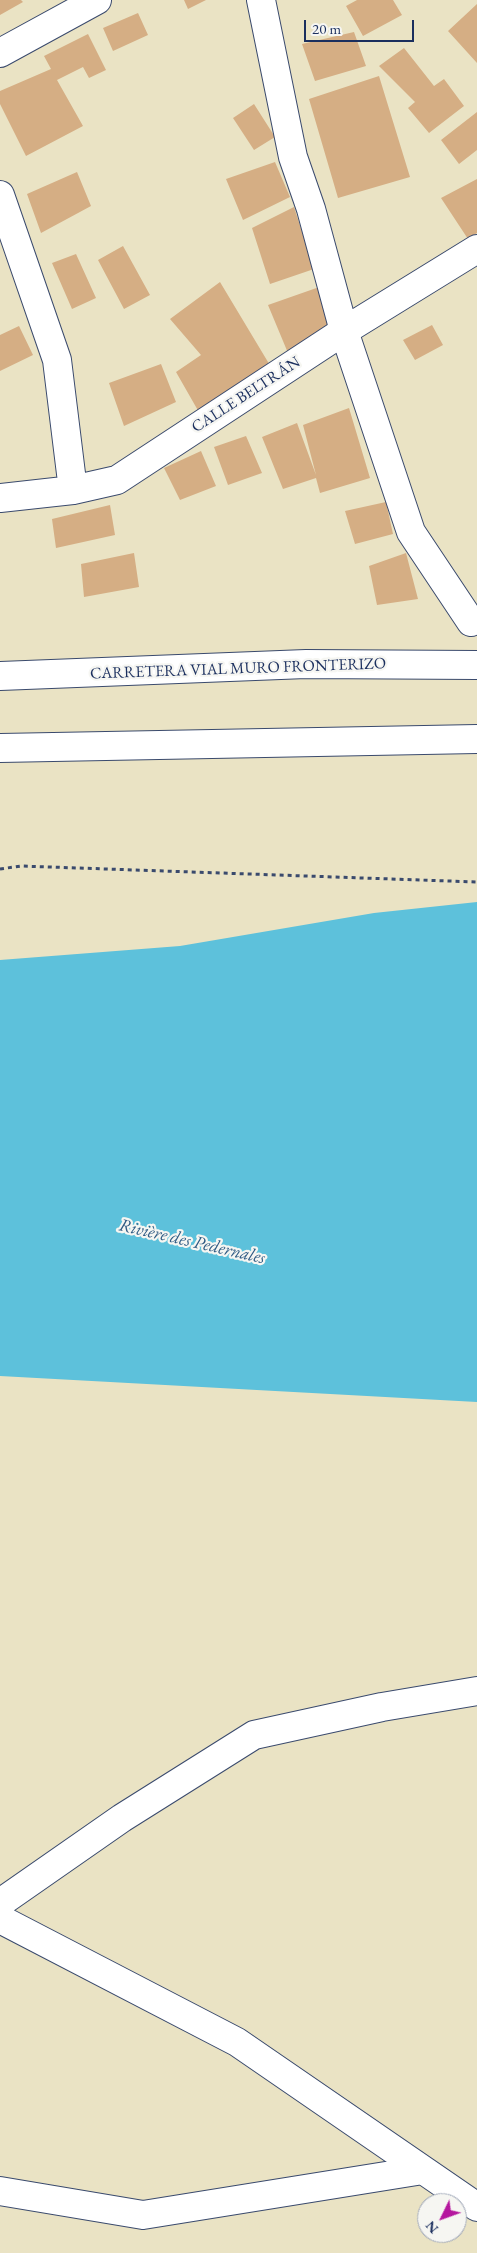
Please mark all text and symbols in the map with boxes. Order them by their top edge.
scale bar [307,10,417,42]
text: 20 m [312,19,341,38]
street label: CALLE BELTRÁN [188,353,304,437]
street label: CARRETERA VIAL MURO FRONTERIZO [90,654,386,684]
water label: Rivière des Pedernales [117,1215,267,1269]
north arrow [417,2193,467,2243]
text: N [421,2217,442,2238]

